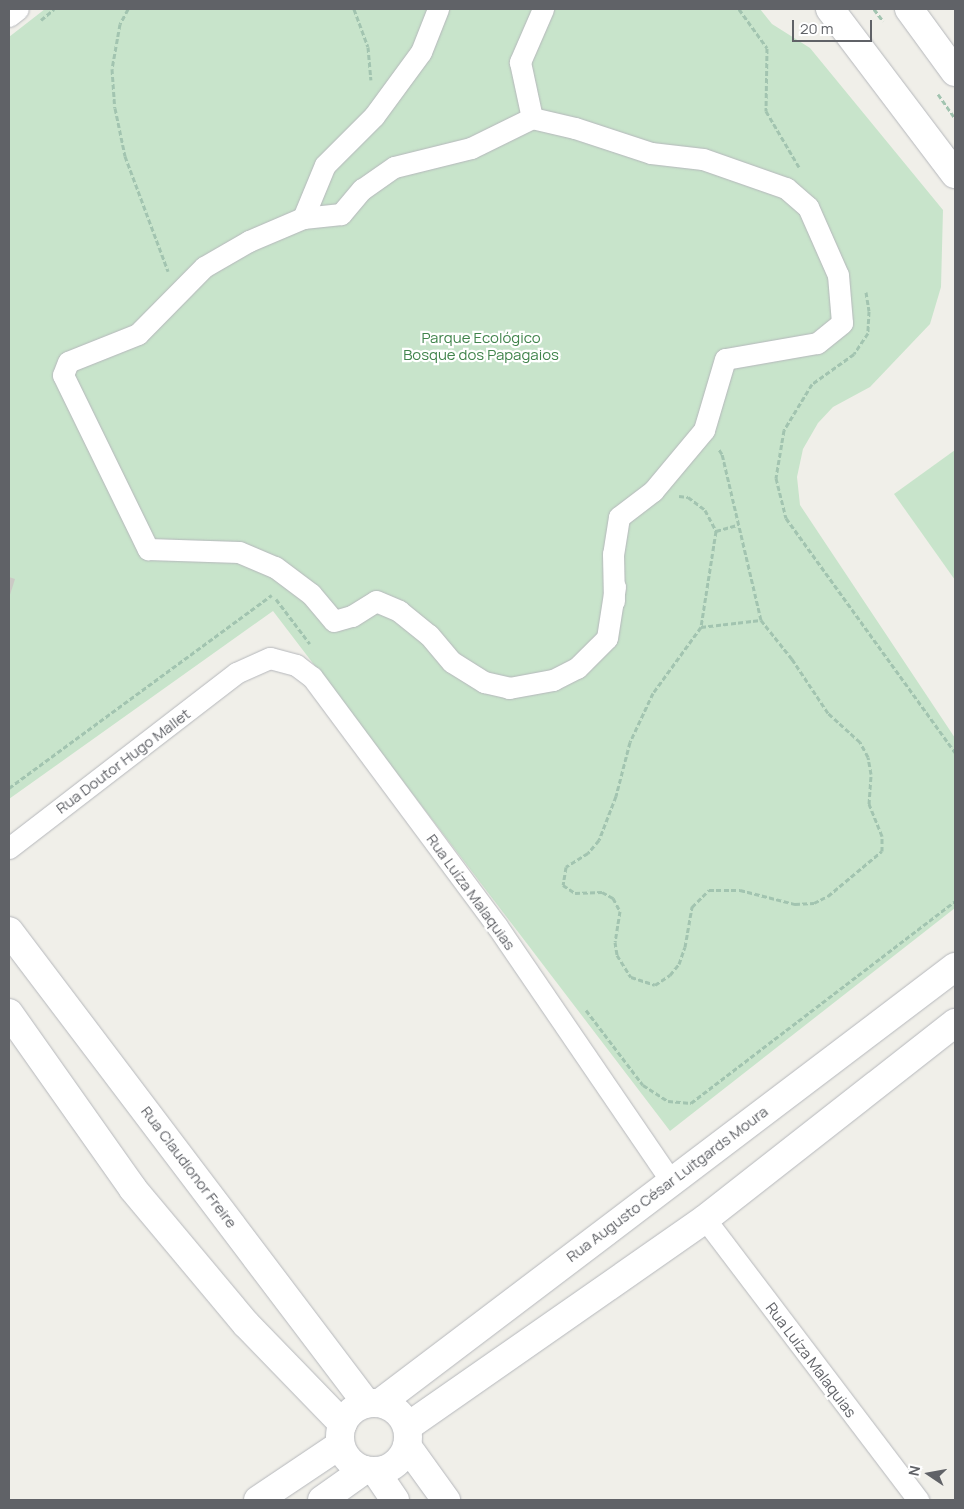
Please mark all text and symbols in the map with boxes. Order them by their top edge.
scale bar [794,10,874,42]
text: 20 m [800,18,833,39]
park label: Parque Ecológico Bosque dos Papagaios [403,328,559,363]
street label: Rua Doutor Hugo Mallet [52,705,194,817]
street label: Rua Luíza Malaquias [423,831,519,953]
street label: Rua Augusto César Luitgards Moura [563,1102,771,1266]
street label: Rua Claudionor Freire [137,1103,241,1231]
street label: Rua Luíza Malaquias [762,1299,860,1421]
north arrow [904,1449,954,1499]
text: N [904,1464,924,1478]

